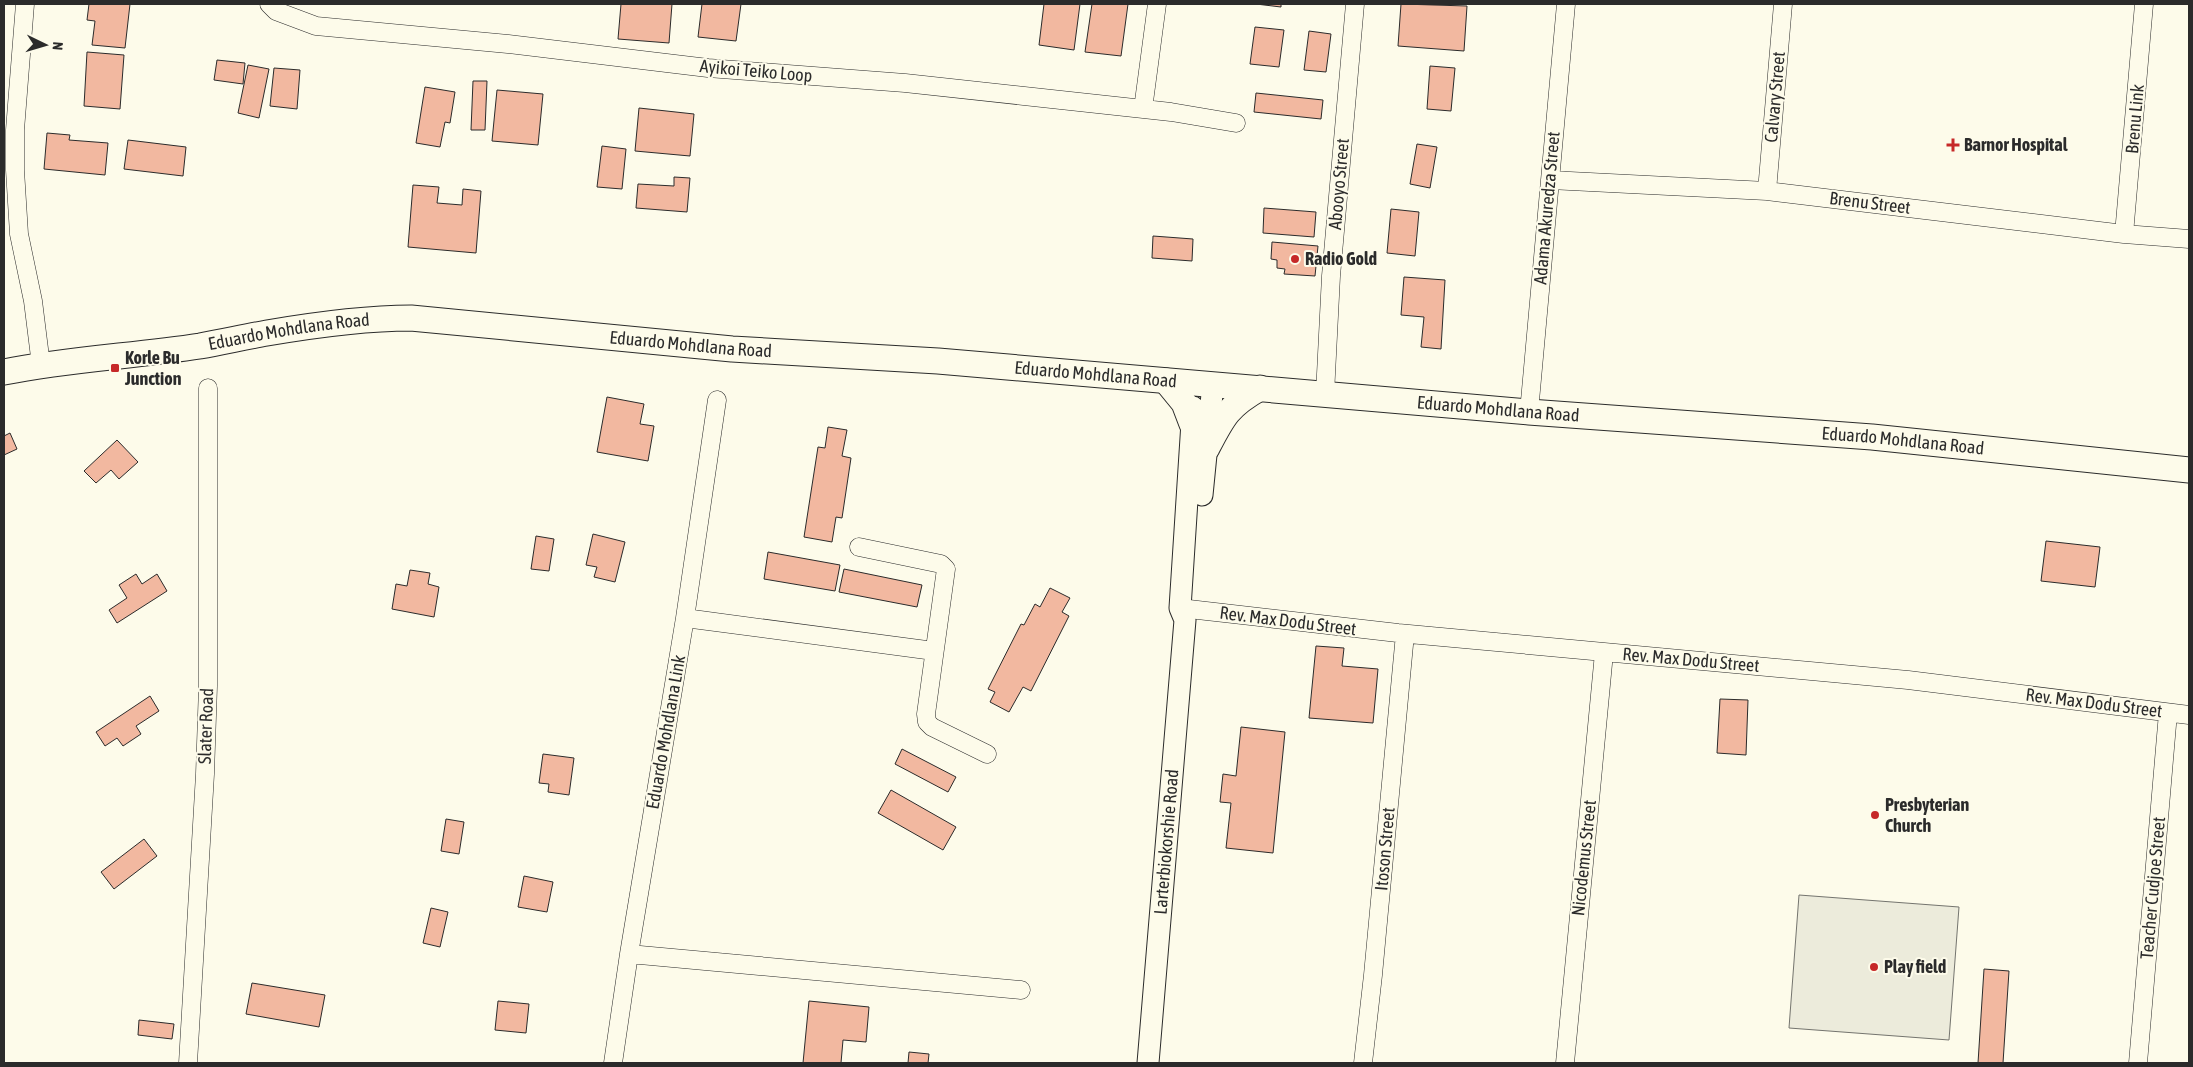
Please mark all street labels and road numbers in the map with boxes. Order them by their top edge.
street label: Calvary Street [1760,51,1789,143]
street label: Ayikoi Teiko Loop [699,55,813,86]
street label: Brenu Link [2121,83,2148,155]
street label: Adama Akuredza Street [1529,130,1564,285]
street label: Abooyo Street [1324,137,1353,231]
street label: Brenu Street [1828,187,1912,218]
street label: Eduardo Mohdlana Road [206,309,370,354]
street label: Eduardo Mohdlana Road [609,326,773,361]
street label: Eduardo Mohdlana Road [1014,357,1178,392]
street label: Eduardo Mohdlana Road [1416,391,1580,426]
street label: Eduardo Mohdlana Road [1821,422,1985,459]
street label: Rev. Max Dodu Street [1219,602,1358,639]
street label: Rev. Max Dodu Street [1622,643,1760,676]
street label: Eduardo Mohdlana Link [642,653,689,811]
street label: Rev. Max Dodu Street [2025,684,2164,721]
street label: Slater Road [194,688,217,764]
street label: Larterbiokorshie Road [1149,768,1183,915]
street label: Nicodemus Street [1567,799,1600,917]
street label: Itoson Street [1370,806,1399,891]
street label: Teacher Cudjoe Street [2136,816,2169,960]

